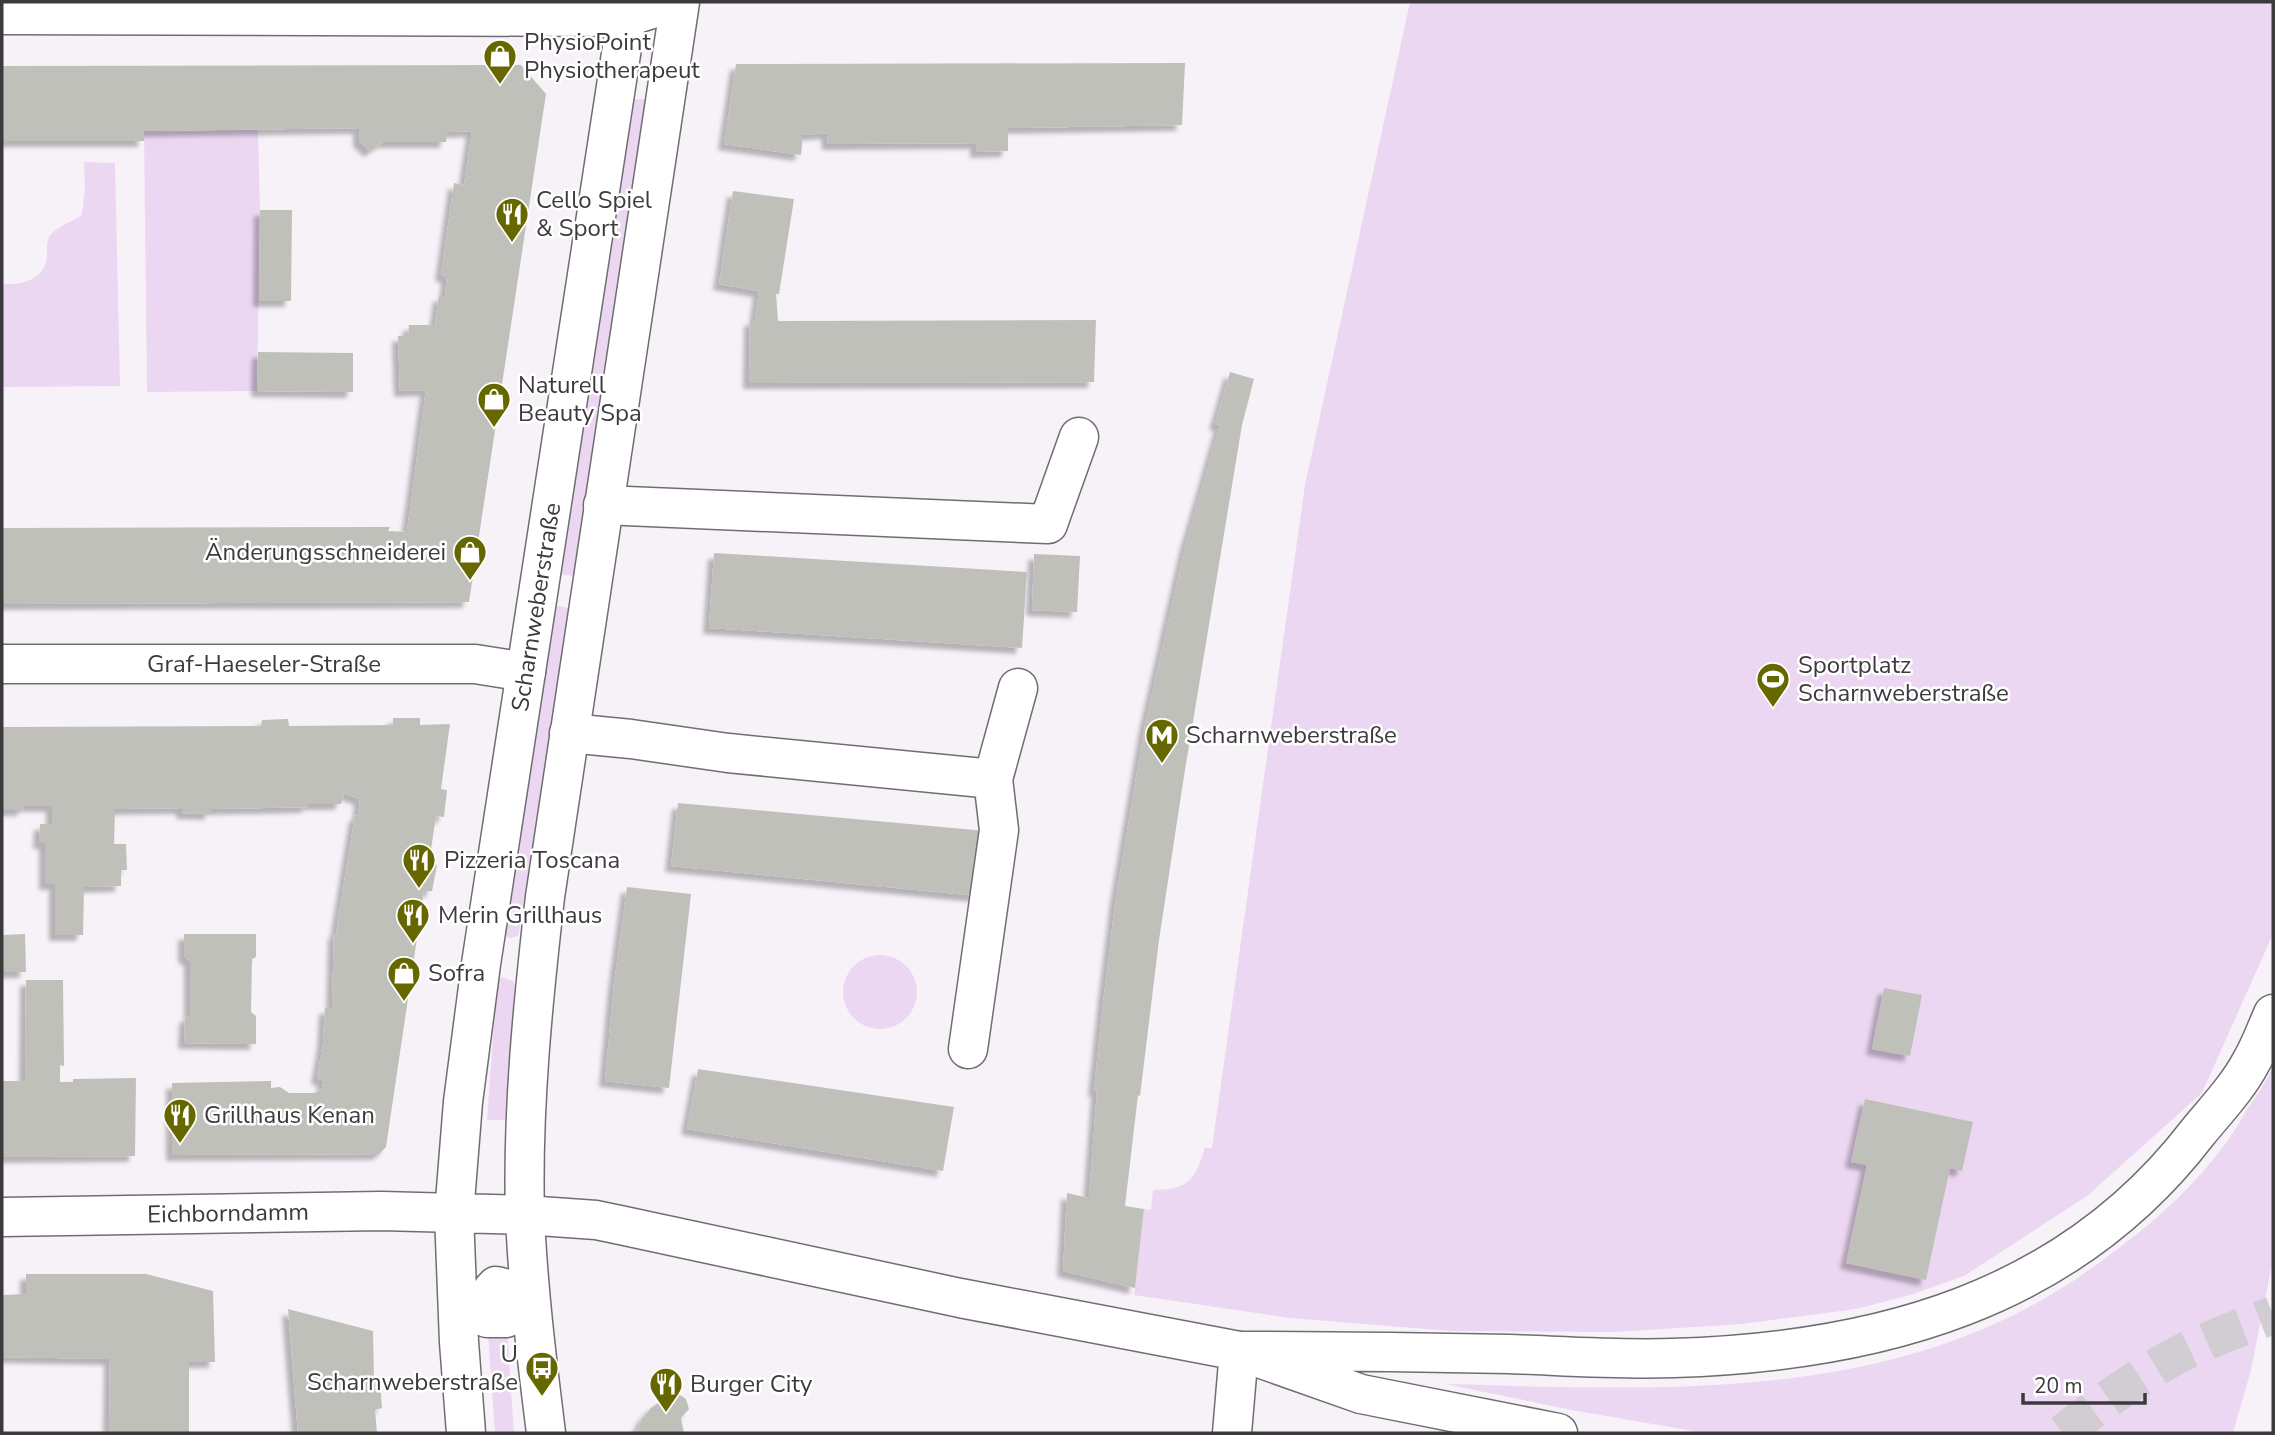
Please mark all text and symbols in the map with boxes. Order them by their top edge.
place label: PhysioPoint Physiotherapeut [524,26,700,86]
shop icon: PhysioPoint Physiotherapeut [481,37,519,86]
place label: Cello Spiel & Sport [536,184,652,244]
restaurant icon: Cello Spiel & Sport [493,195,531,244]
place label: Naturell Beauty Spa [518,369,642,429]
shop icon: Naturell Beauty Spa [475,380,513,429]
street label: Scharnweberstraße [504,500,568,714]
shop icon: Änderungsschneiderei [451,533,489,582]
place label: Änderungsschneiderei [205,536,446,568]
street label: Graf-Haeseler-Straße [147,648,381,680]
place label: Sportplatz Scharnweberstraße [1798,649,2009,709]
sports icon: Sportplatz Scharnweberstraße [1754,660,1792,709]
metro station icon: Scharnweberstraße [1143,716,1181,765]
place label: Scharnweberstraße [1186,719,1397,751]
restaurant icon: Pizzeria Toscana [400,841,438,890]
place label: Pizzeria Toscana [444,844,620,876]
restaurant icon: Merin Grillhaus [394,896,432,945]
place label: Merin Grillhaus [438,899,602,931]
shop icon: Sofra [385,954,423,1003]
place label: Sofra [428,957,485,989]
restaurant icon: Grillhaus Kenan [161,1096,199,1145]
place label: Grillhaus Kenan [204,1099,375,1131]
street label: Eichborndamm [147,1196,309,1230]
place label: U Scharnweberstraße [307,1338,518,1398]
bus stop icon: U Scharnweberstraße [523,1349,561,1398]
scale bar [2023,1362,2146,1406]
restaurant icon: Burger City [647,1365,685,1414]
place label: Burger City [690,1368,813,1400]
text: 20 m [2034,1372,2083,1400]

